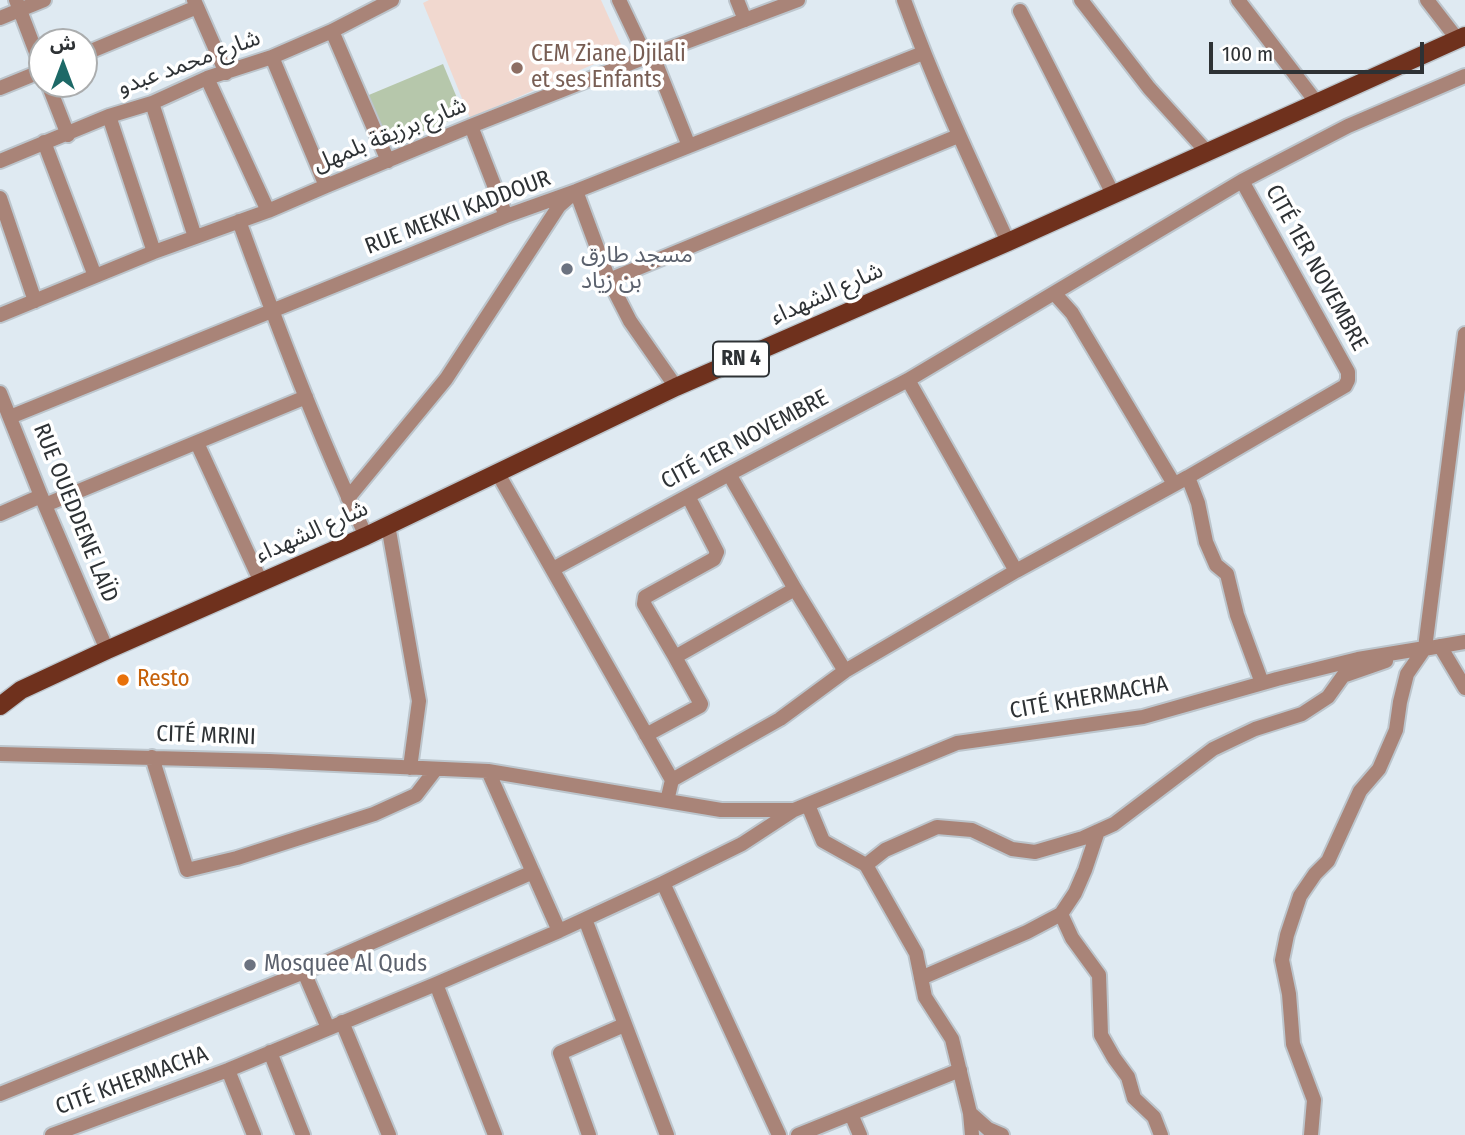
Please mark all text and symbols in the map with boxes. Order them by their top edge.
street label: شارع محمد عبدو [114,24,264,102]
north arrow [28,28,98,98]
scale bar [1213,28,1428,72]
text: ش [50,32,76,55]
place label: CEM Ziane Djilali et ses Enfants [531,41,686,95]
text: 100 m [1222,41,1273,67]
marker: CEM Ziane Djilali et ses Enfants [509,60,525,76]
street label: شارع برزيقة بلمهل [309,92,471,178]
street label: RUE MEKKI KADDOUR [361,165,555,261]
street label: CITÉ 1ER NOVEMBRE [1259,180,1373,356]
place label: مسجد طارق بن زياد [581,242,693,296]
street label: شارع الشهداء [767,257,887,331]
marker: مسجد طارق بن زياد [559,261,575,277]
road number: RN 4 [713,342,769,376]
street label: CITÉ 1ER NOVEMBRE [657,384,833,496]
street label: RUE OUEDDENE LAÏD [27,420,123,606]
street label: شارع الشهداء [252,495,372,569]
place label: Resto [137,666,190,694]
street label: CITÉ KHERMACHA [1008,671,1170,725]
marker: Resto [115,672,131,688]
street label: CITÉ MRINI [156,720,256,752]
place label: Mosquee Al Quds [264,951,427,979]
marker: Mosquee Al Quds [242,957,258,973]
street label: CITÉ KHERMACHA [52,1041,212,1121]

